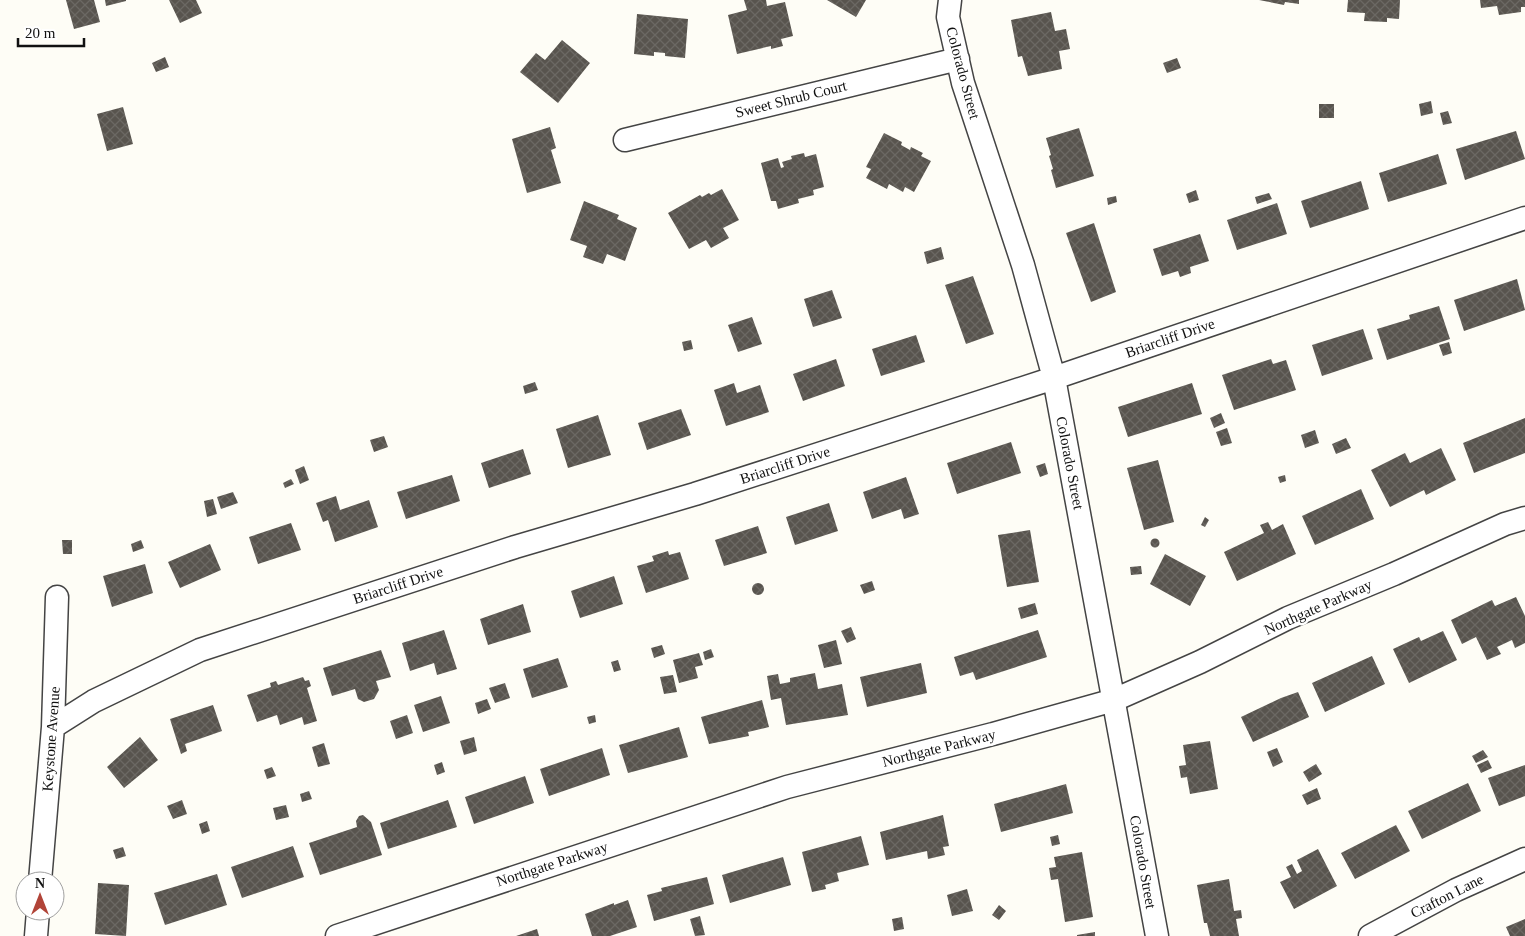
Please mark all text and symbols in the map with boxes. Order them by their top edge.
scale bar [18,15,84,47]
text: 20 m [25,25,56,41]
street label: Colorado Street [943,25,983,122]
street label: Sweet Shrub Court [734,77,849,121]
street label: Briarcliff Drive [1123,315,1217,361]
street label: Colorado Street [1053,415,1087,512]
street label: Briarcliff Drive [738,443,832,487]
street label: Briarcliff Drive [351,563,445,607]
street label: Northgate Parkway [1262,576,1375,638]
street label: Keystone Avenue [39,686,63,792]
street label: Northgate Parkway [881,726,998,770]
street label: Colorado Street [1127,814,1159,911]
street label: Northgate Parkway [494,838,610,890]
north arrow [15,871,65,921]
street label: Crafton Lane [1408,871,1486,921]
text: N [35,876,45,891]

